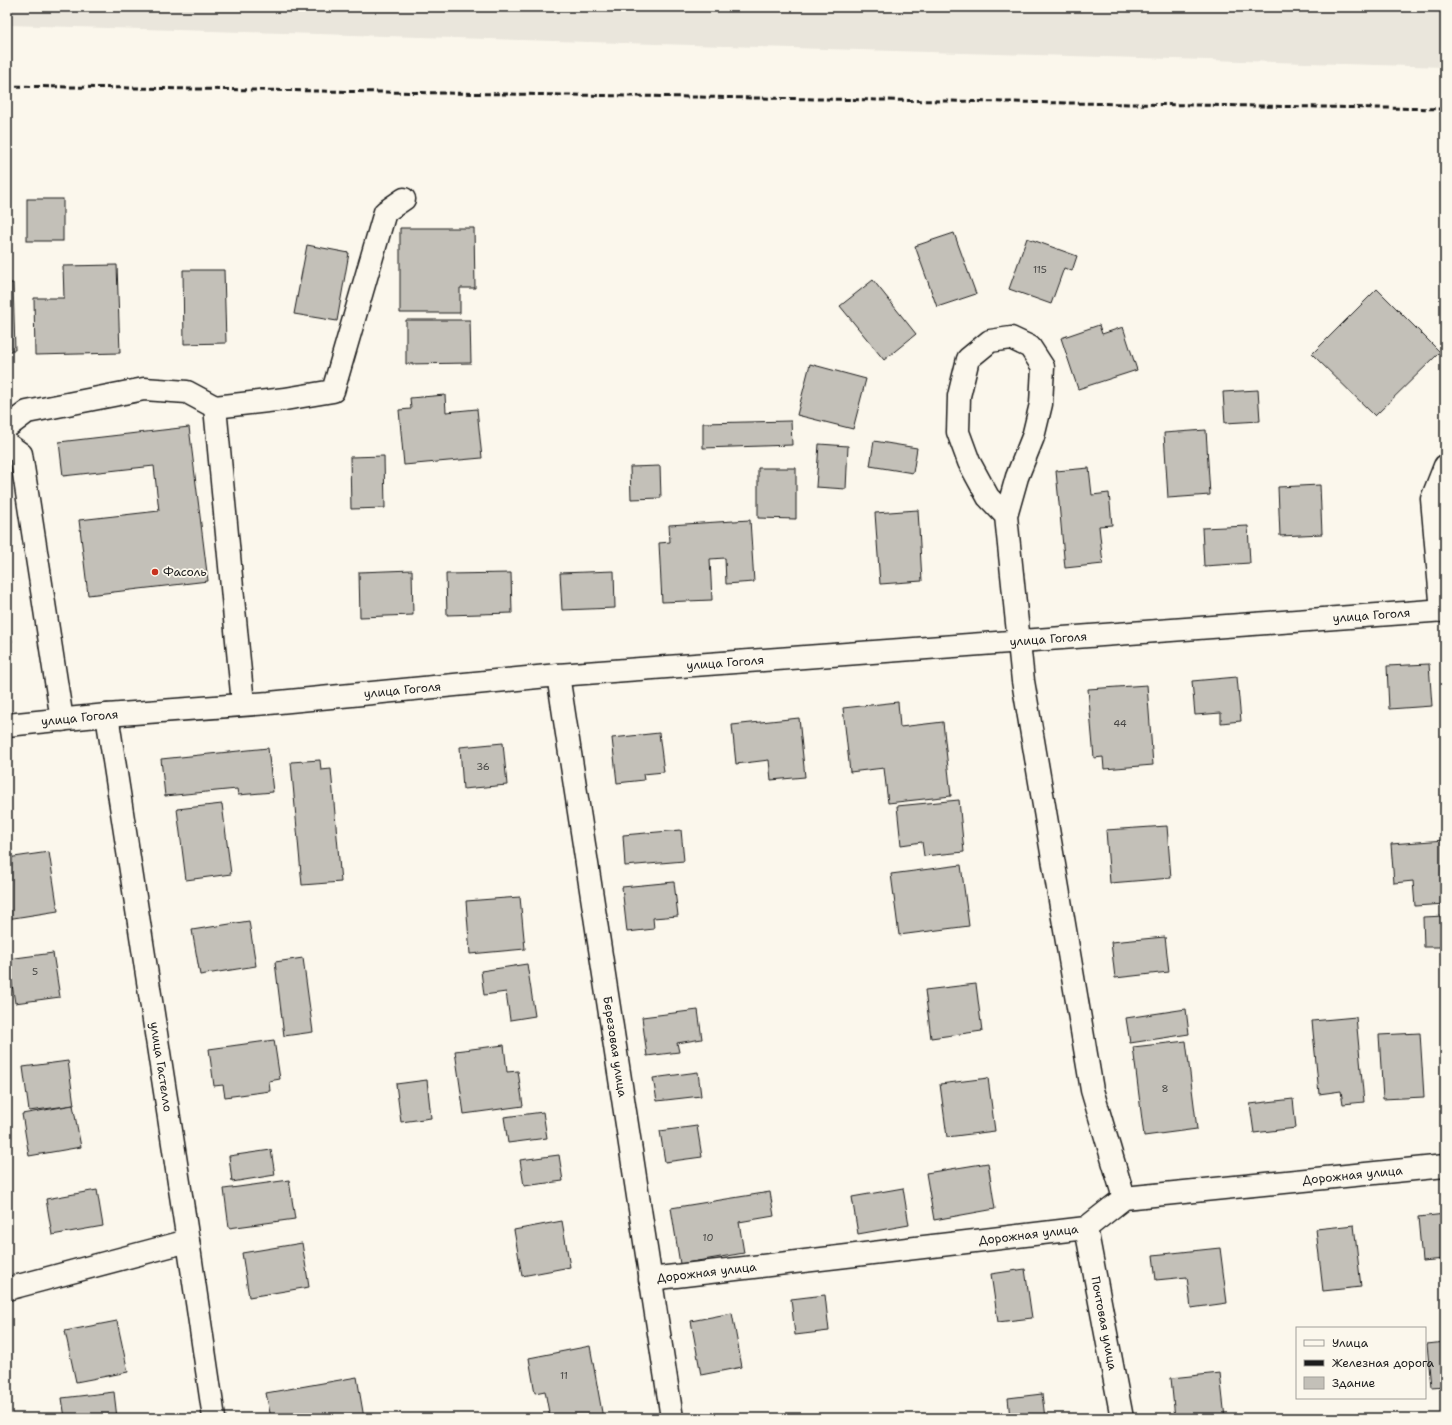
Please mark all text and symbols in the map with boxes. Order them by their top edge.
house number: 115 [1033,263,1047,276]
place label: Фасоль [163,564,207,580]
marker: Фасоль [150,567,160,577]
street label: улица Гоголя [1332,605,1411,626]
street label: улица Гоголя [1009,628,1088,650]
street label: улица Гоголя [686,652,765,674]
street label: улица Гоголя [363,678,442,702]
street label: улица Гоголя [40,706,119,730]
house number: 44 [1113,717,1127,730]
house number: 36 [476,760,490,773]
house number: 5 [32,965,38,978]
street label: Березовая улица [599,995,631,1099]
street label: улица Гастелло [146,1021,176,1113]
house number: 8 [1162,1082,1169,1095]
street label: Дорожная улица [1302,1162,1404,1188]
street label: Дорожная улица [978,1221,1080,1249]
house number: 10 [703,1231,713,1244]
street label: Дорожная улица [656,1259,758,1286]
street label: Почтовая улица [1087,1275,1121,1372]
legend [1296,1327,1426,1399]
text: Улица [1332,1335,1369,1351]
text: Железная дорога [1332,1355,1435,1371]
house number: 11 [560,1369,568,1382]
text: Здание [1332,1375,1376,1391]

